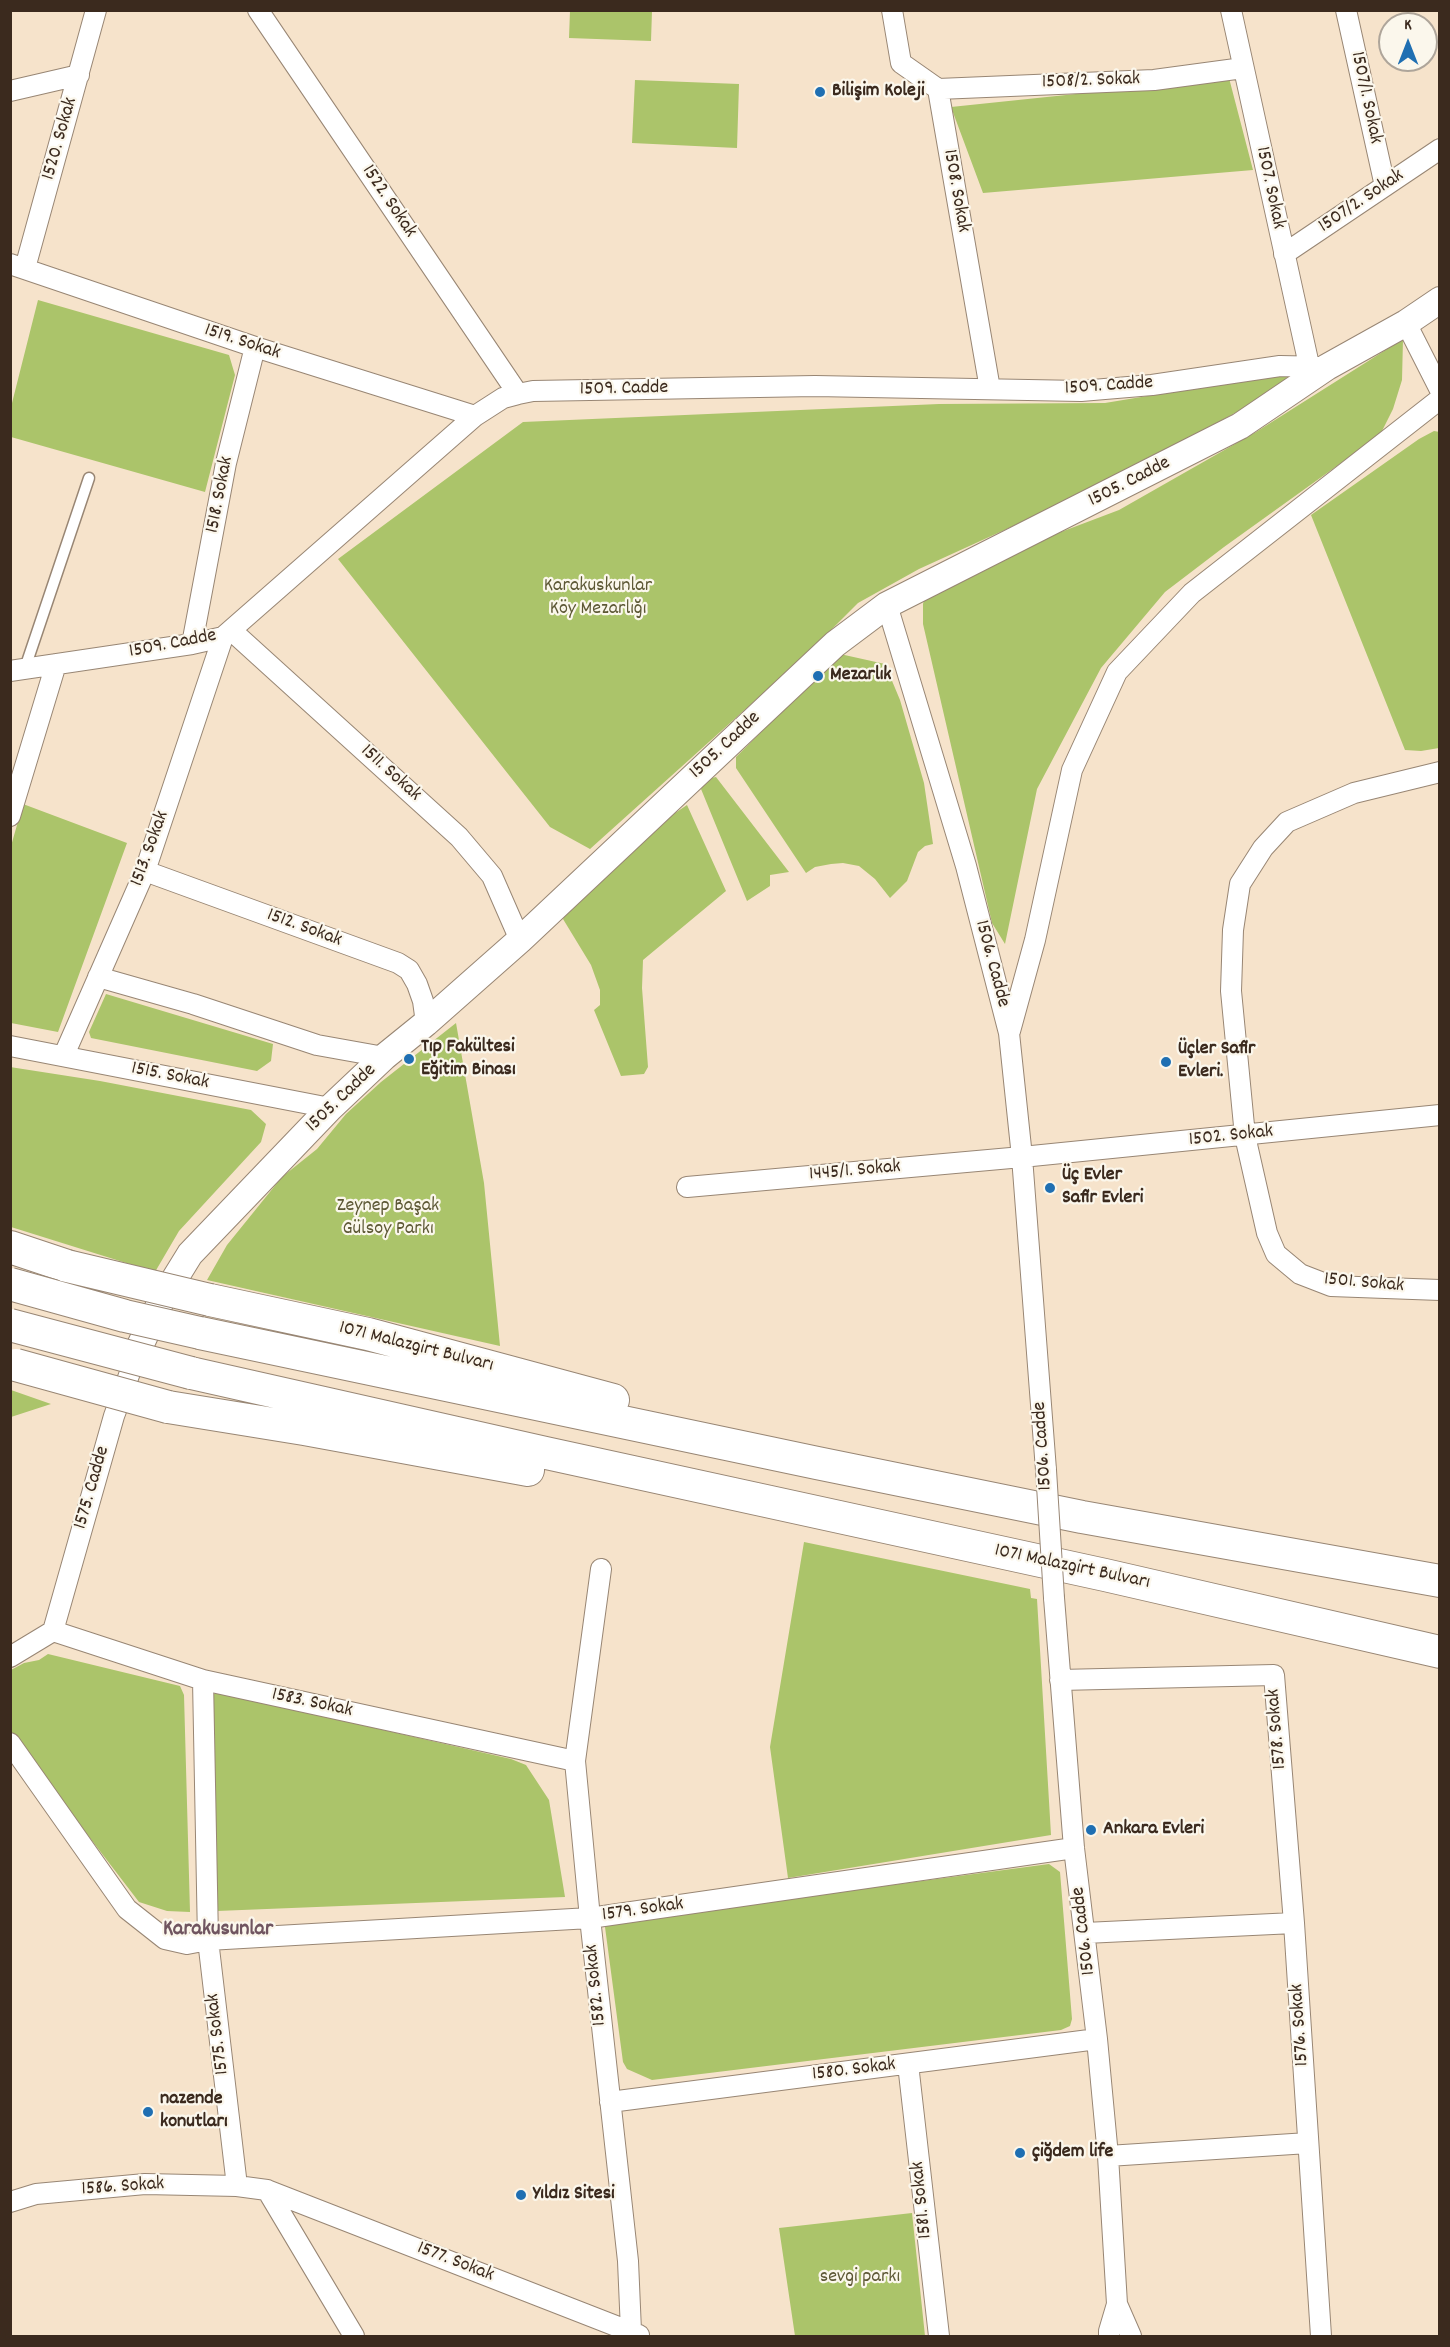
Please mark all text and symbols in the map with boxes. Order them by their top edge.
north arrow [1378,12,1438,72]
text: K [1404,14,1412,37]
street label: 1507/1. Sokak [1344,50,1386,146]
street label: 1508/2. Sokak [1041,68,1141,96]
place label: Bilişim Koleji [832,80,925,104]
marker: Bilişim Koleji [813,85,827,99]
street label: 1520. Sokak [38,95,84,183]
street label: 1507. Sokak [1249,145,1289,231]
street label: 1508. Sokak [936,148,974,234]
street label: 1522. Sokak [355,161,421,243]
street label: 1507/2. Sokak [1315,165,1409,239]
street label: 1519. Sokak [201,319,283,367]
street label: 1509. Cadde [1064,372,1154,402]
street label: 1509. Cadde [580,377,668,403]
street label: 1505. Cadde [1085,452,1175,514]
street label: 1518. Sokak [202,455,240,535]
park label: Karakuskunlar Köy Mezarlığı [544,575,652,622]
street label: 1509. Cadde [127,625,219,665]
place label: Mezarlık [830,664,892,688]
marker: Mezarlık [811,669,825,683]
street label: 1505. Cadde [685,707,767,785]
street label: 1511. Sokak [355,740,425,808]
street label: 1513. Sokak [126,808,176,890]
street label: 1512. Sokak [263,904,345,954]
street label: 1506. Cadde [968,918,1014,1010]
place label: Tıp Fakültesi Eğitim Binası [421,1036,516,1083]
place label: Üçler Safir Evleri. [1178,1038,1255,1085]
marker: Tıp Fakültesi Eğitim Binası [402,1052,416,1066]
marker: Üçler Safir Evleri. [1159,1055,1173,1069]
street label: 1515. Sokak [129,1058,211,1096]
street label: 1505. Cadde [302,1060,382,1138]
street label: 1502. Sokak [1188,1121,1274,1153]
street label: 1445/1. Sokak [808,1156,902,1188]
place label: Üç Evler Safir Evleri [1062,1164,1143,1211]
marker: Üç Evler Safir Evleri [1043,1181,1057,1195]
park label: Zeynep Başak Gülsoy Parkı [337,1195,439,1242]
street label: 1501. Sokak [1323,1269,1405,1299]
street label: 1071 Malazgirt Bulvarı [336,1317,496,1379]
street label: 1506. Cadde [1029,1401,1059,1491]
street label: 1575. Cadde [70,1444,116,1532]
street label: 1071 Malazgirt Bulvarı [992,1540,1152,1596]
street label: 1583. Sokak [269,1684,355,1724]
street label: 1578. Sokak [1263,1688,1293,1770]
place label: Ankara Evleri [1103,1818,1204,1842]
marker: Ankara Evleri [1084,1823,1098,1837]
street label: 1506. Cadde [1068,1885,1102,1977]
street label: 1579. Sokak [601,1893,685,1929]
district label: Karakusunlar [163,1918,273,1944]
street label: 1582. Sokak [581,1943,613,2027]
street label: 1576. Sokak [1286,1983,1316,2067]
street label: 1575. Sokak [202,1992,236,2076]
street label: 1580. Sokak [811,2054,897,2088]
place label: nazende konutları [160,2088,228,2135]
marker: nazende konutları [141,2105,155,2119]
place label: çiğdem life [1032,2141,1113,2165]
marker: çiğdem life [1013,2146,1027,2160]
street label: 1581. Sokak [907,2160,939,2240]
street label: 1586. Sokak [81,2173,165,2203]
place label: Yıldız Sitesi [533,2183,615,2207]
marker: Yıldız Sitesi [514,2188,528,2202]
street label: 1577. Sokak [413,2237,497,2289]
park label: sevgi parkı [820,2266,900,2290]

